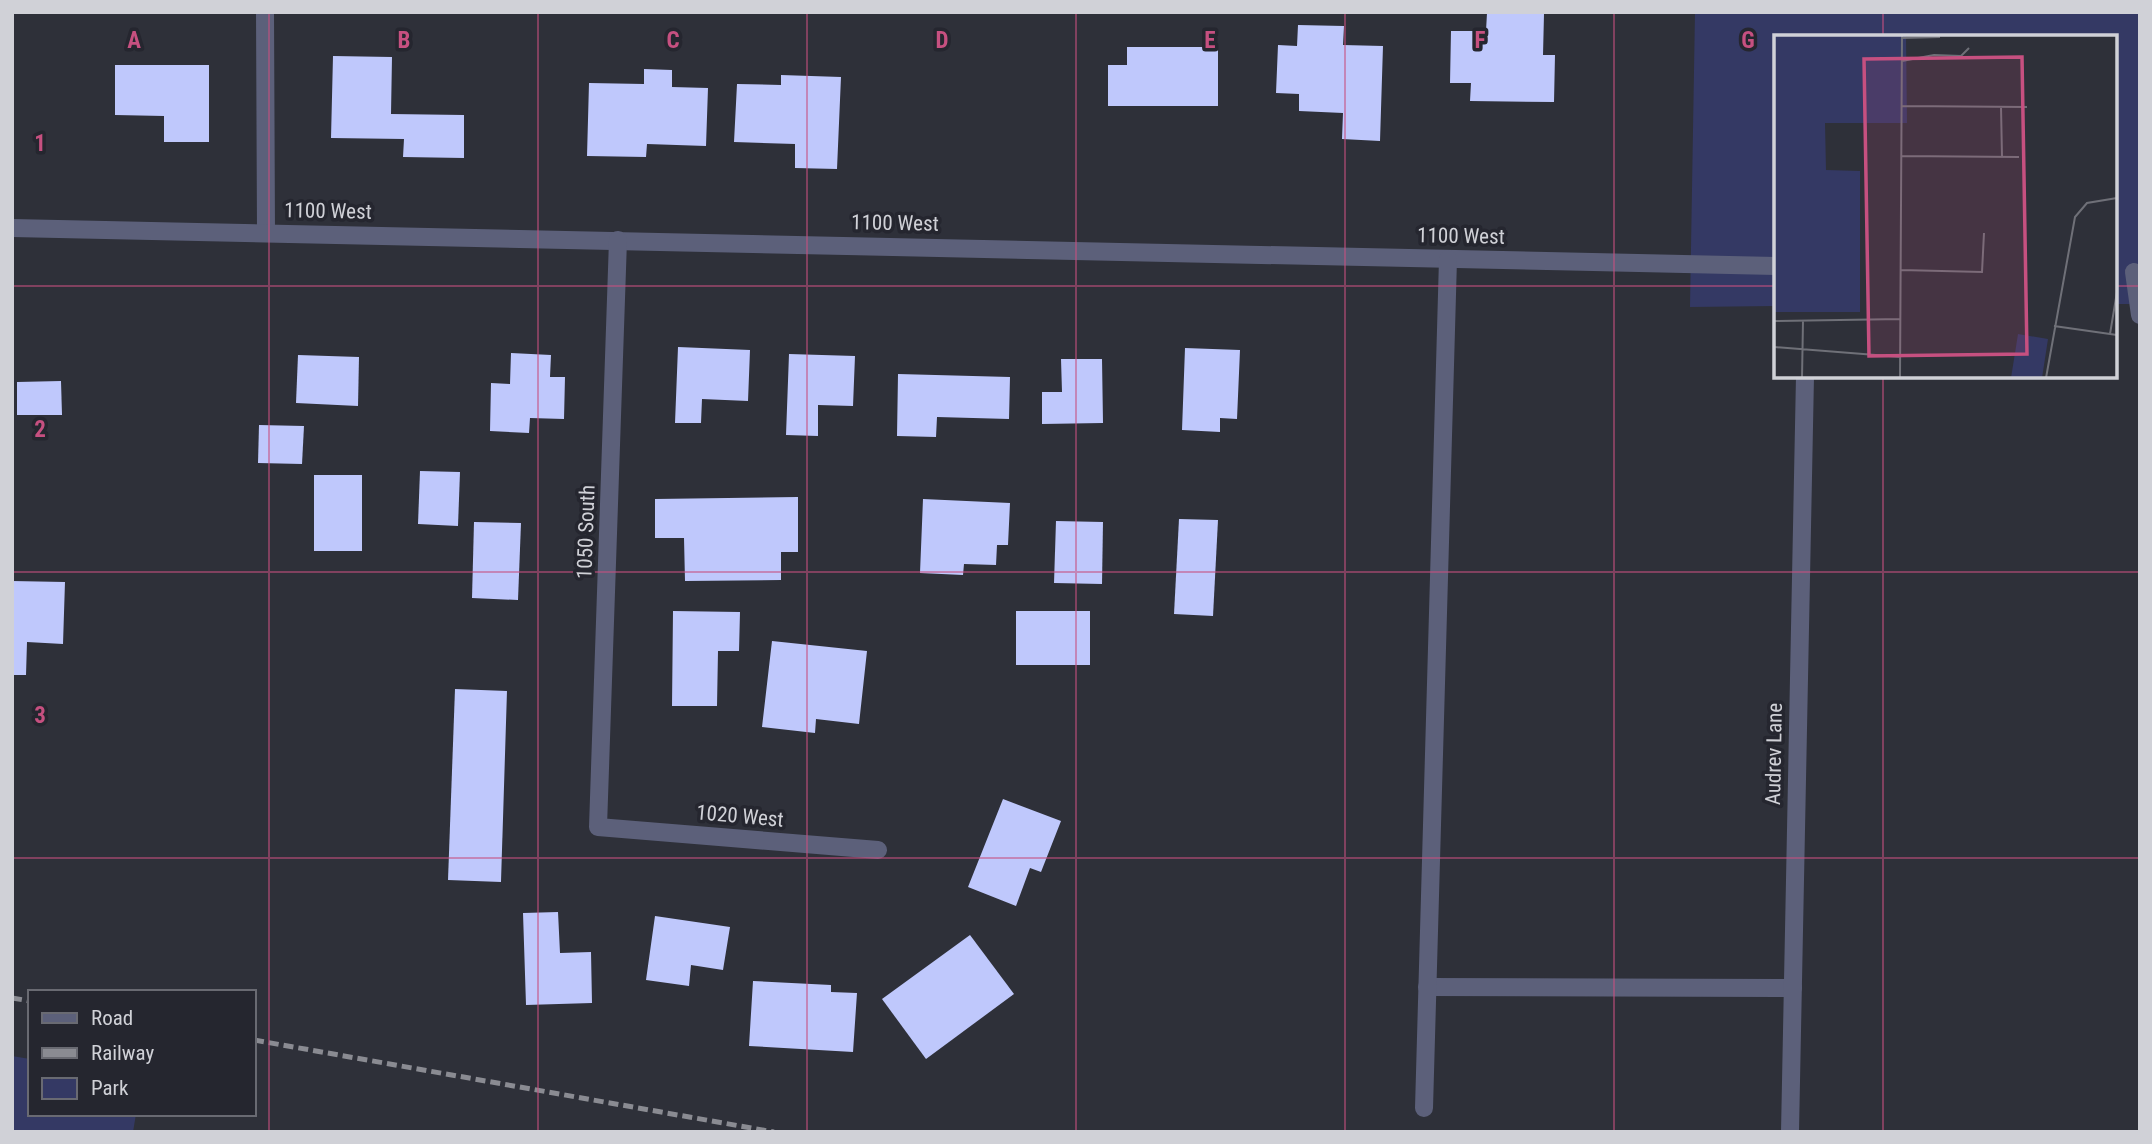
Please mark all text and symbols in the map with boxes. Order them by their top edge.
text: A [127,27,141,54]
text: B [398,27,410,54]
text: C [666,27,680,54]
text: D [936,27,949,54]
text: E [1204,27,1216,54]
text: F [1475,27,1486,54]
text: G [1741,27,1755,54]
inset map [1774,35,2117,378]
text: 1 [34,130,46,157]
street label: 1100 West [284,198,372,224]
street label: 1100 West [851,210,939,236]
street label: 1100 West [1417,223,1505,249]
text: 2 [34,416,46,443]
street label: 1050 South [572,484,600,580]
text: 3 [34,702,46,729]
street label: Audrev Lane [1761,702,1787,805]
street label: 1020 West [695,800,785,832]
legend [28,990,256,1116]
text: Road [91,1006,133,1030]
text: Railway [91,1041,154,1065]
text: Park [91,1076,129,1100]

